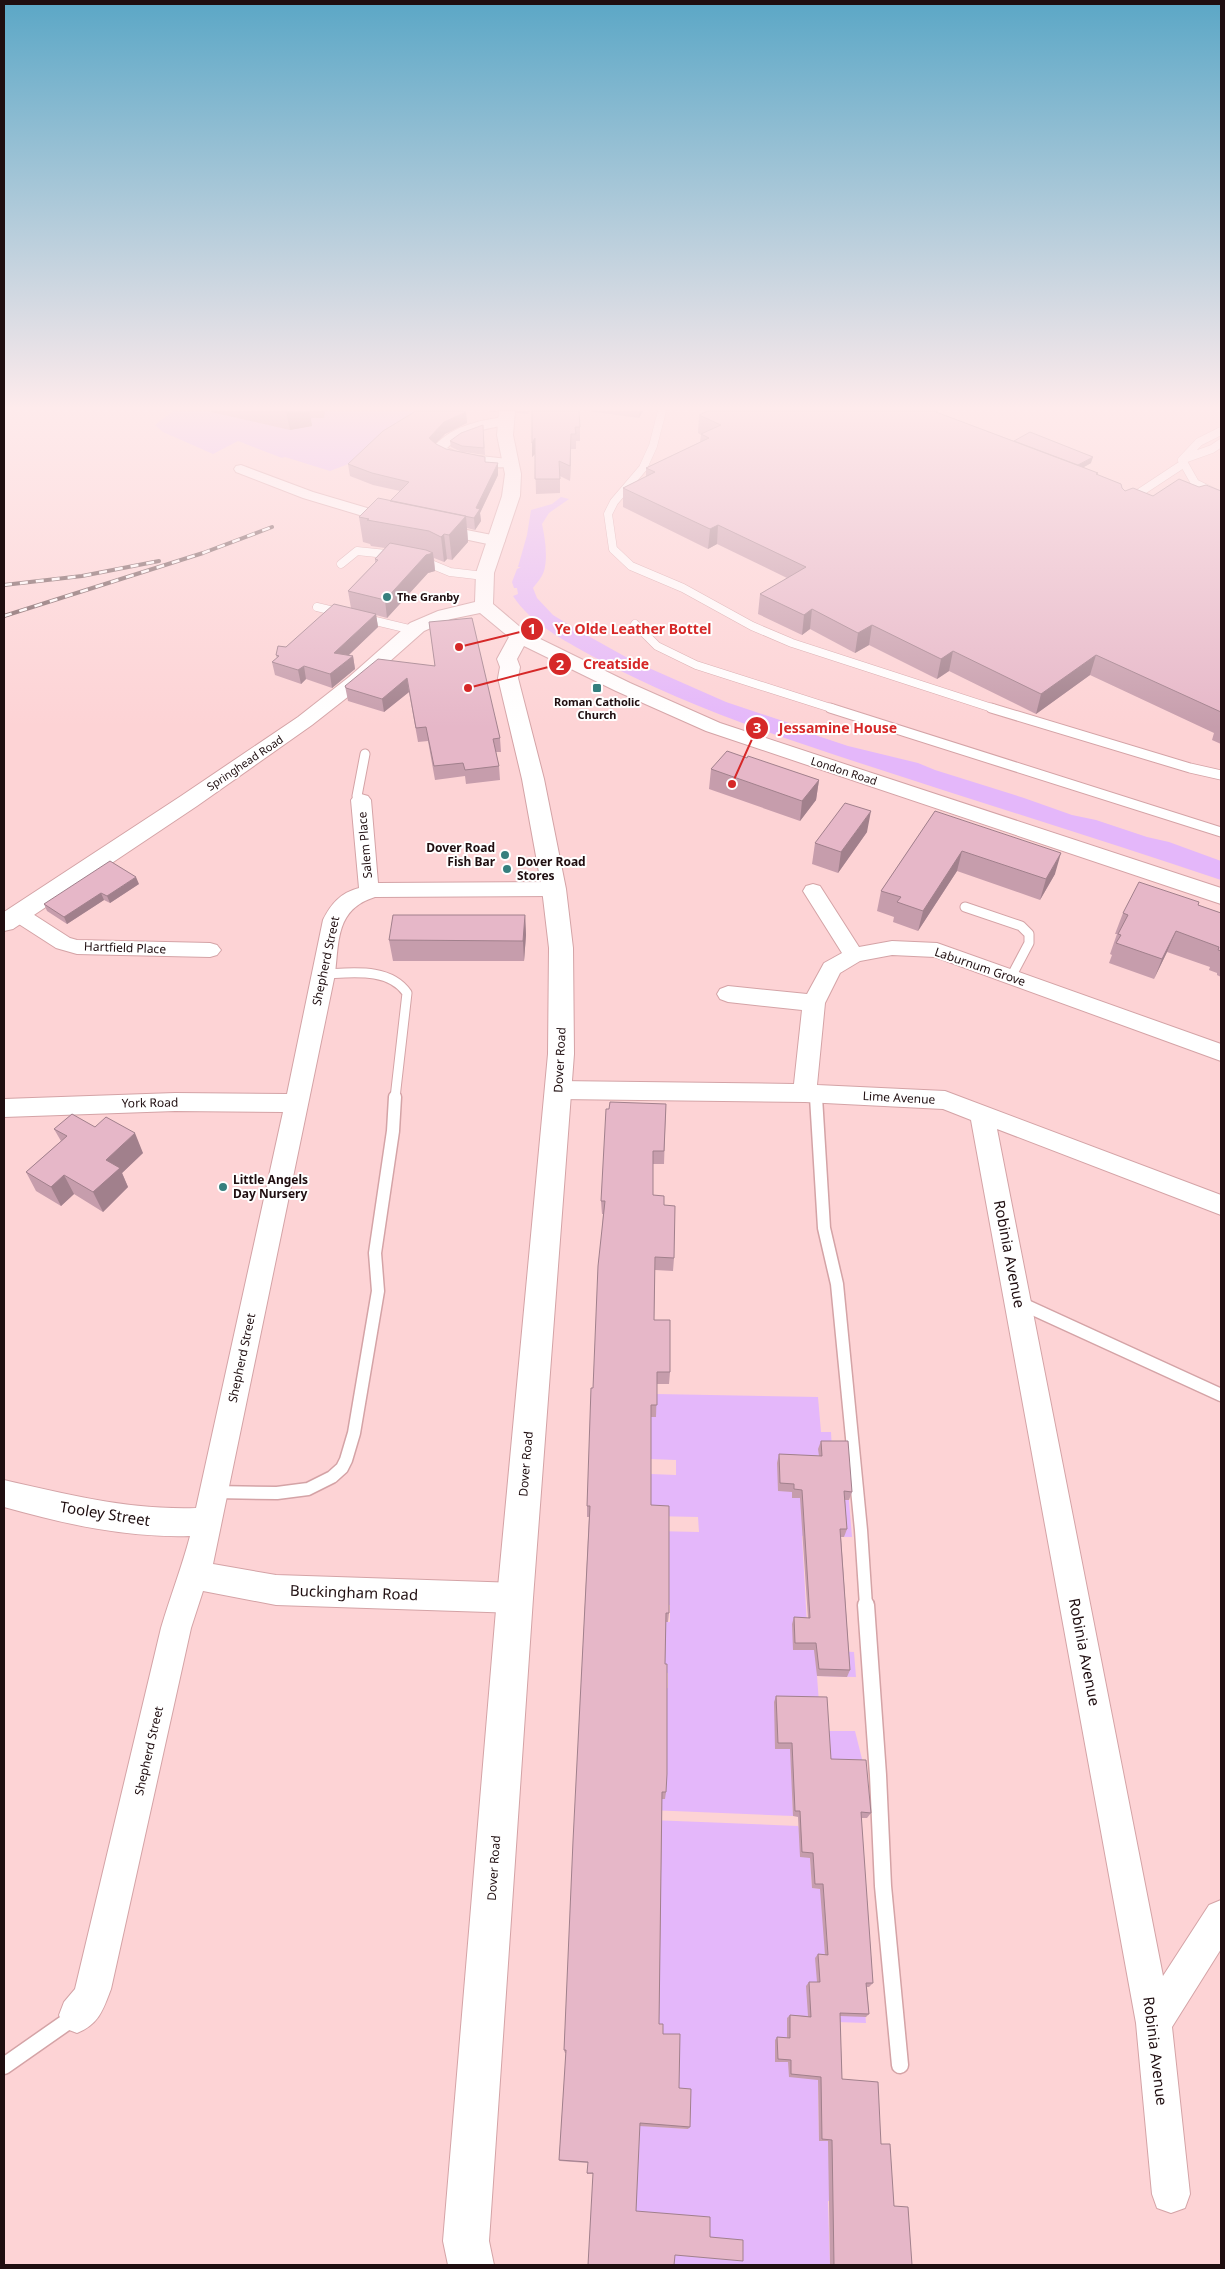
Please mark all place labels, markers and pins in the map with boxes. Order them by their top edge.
place label: The Granby [397,589,460,604]
marker: The Granby [381,591,393,603]
callout: Ye Olde Leather Bottel [520,614,722,643]
callout: Creatside [547,650,659,679]
marker: Roman Catholic Church [591,682,603,694]
place label: Roman Catholic Church [554,694,640,722]
callout: Jessamine House [744,714,907,743]
place label: Dover Road Fish Bar [426,839,496,870]
marker: Dover Road Fish Bar [499,849,511,861]
place label: Dover Road Stores [517,853,586,884]
marker: Dover Road Stores [501,863,513,875]
place label: Little Angels Day Nursery [233,1171,308,1202]
marker: Little Angels Day Nursery [217,1181,229,1193]

